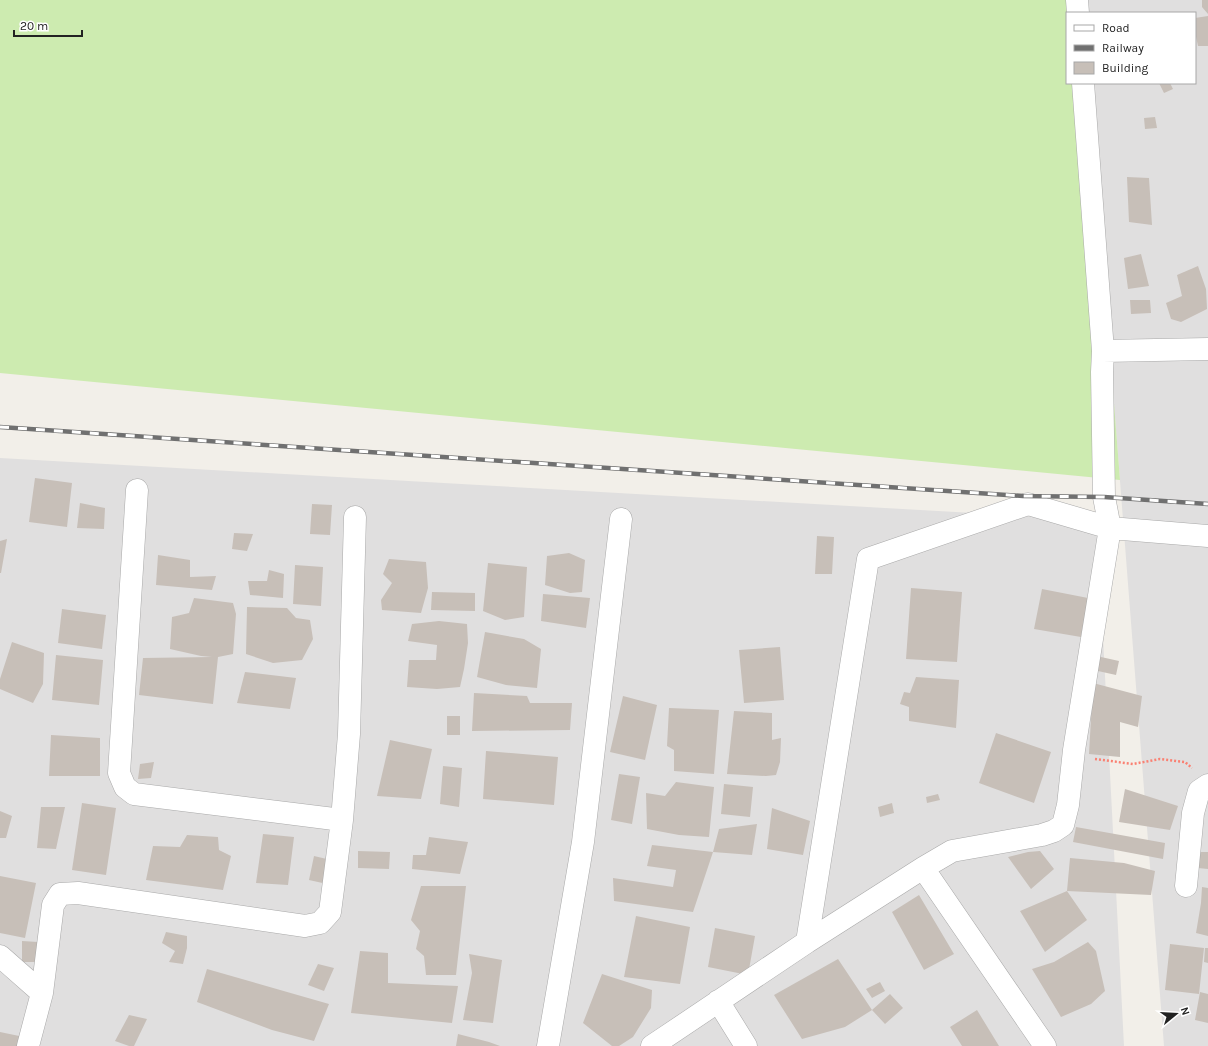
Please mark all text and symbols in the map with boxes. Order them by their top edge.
scale bar [14,12,82,38]
legend [1066,12,1196,84]
text: 20 m [20,19,48,33]
text: Road [1102,21,1130,35]
text: Railway [1102,41,1144,55]
text: Building [1102,61,1149,75]
north arrow [1156,994,1196,1034]
text: N [1178,1005,1192,1017]

